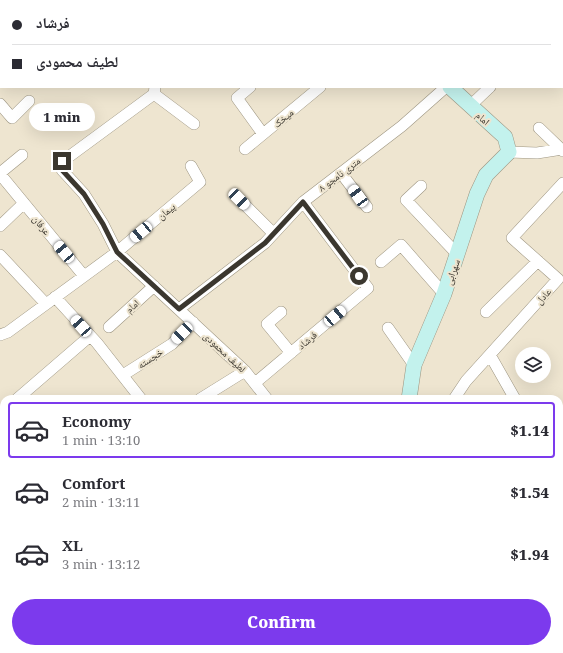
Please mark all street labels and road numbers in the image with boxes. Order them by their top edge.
street label: میخک [270,105,296,131]
street label: امام [472,108,493,129]
street label: ۸ متری نامجو [315,153,363,194]
street label: پیمان [154,199,178,223]
street label: عرفان [30,212,54,238]
street label: سهرابی [441,257,463,287]
street label: عادل [532,285,554,307]
street label: امام [122,296,143,317]
street label: فرشاد [294,328,320,352]
street label: لطیف محمودی [201,329,249,375]
street label: خجسته [135,344,166,371]

